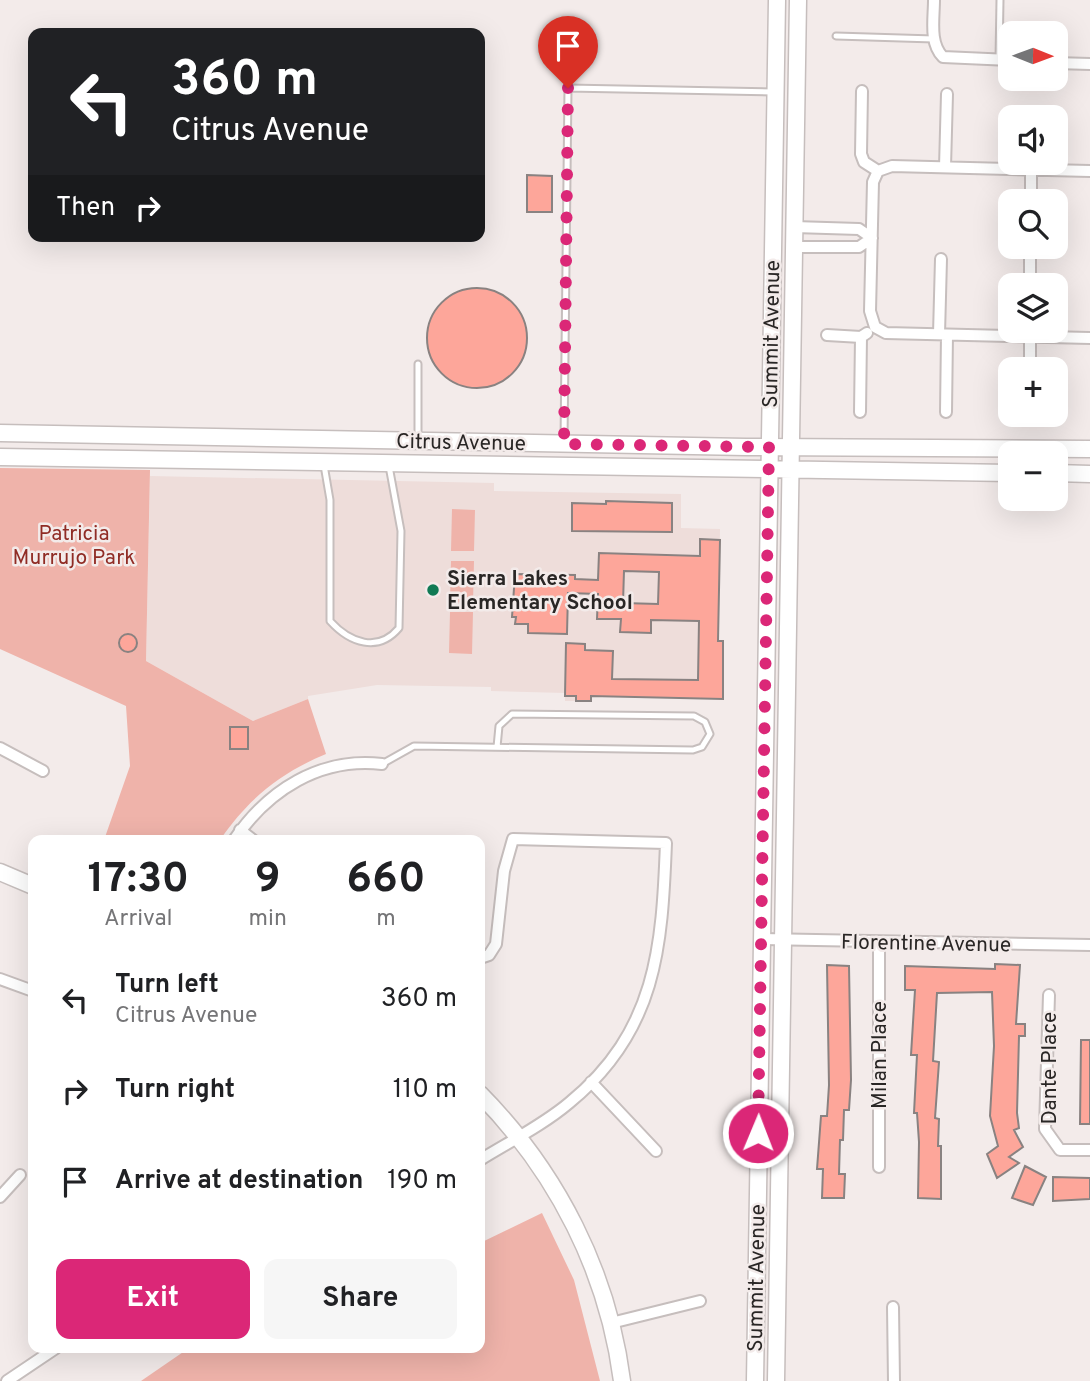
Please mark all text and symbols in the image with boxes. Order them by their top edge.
pin [538,16,598,88]
north arrow [998,21,1068,91]
map controls [998,21,1068,511]
icon: arrive [549,27,587,65]
text: 360 m [171,51,318,113]
icon: left [56,56,147,147]
button: sound [998,105,1068,175]
text: Citrus Avenue [171,112,369,152]
icon: right [129,189,167,227]
button: search [998,189,1068,259]
text: Then [56,192,115,225]
street label: Summit Avenue [758,260,787,408]
button: layers [998,273,1068,343]
button: + [998,357,1068,427]
street label: Citrus Avenue [396,429,526,458]
button: − [998,441,1068,511]
park label: Patricia Murrujo Park [13,521,135,572]
place label: Sierra Lakes Elementary School [447,566,633,617]
marker: Sierra Lakes Elementary School [425,582,441,598]
text: 17:30 [87,854,189,907]
text: 9 [255,854,281,907]
text: 660 [346,854,426,907]
text: Arrival [104,905,173,934]
text: min [249,905,287,934]
text: m [376,905,396,934]
street label: Florentine Avenue [841,930,1011,959]
text: Turn left [115,969,219,1002]
icon: left [56,981,94,1019]
text: 360 m [381,983,457,1016]
street label: Milan Place [867,1001,894,1109]
text: Citrus Avenue [115,1002,257,1031]
street label: Dante Place [1037,1012,1064,1124]
icon: right [56,1072,94,1110]
text: Turn right [115,1074,235,1107]
text: 110 m [393,1074,457,1107]
position arrow [721,1096,795,1170]
icon: arrive [56,1163,94,1201]
text: Arrive at destination [115,1165,363,1198]
text: 190 m [387,1165,457,1198]
street label: Summit Avenue [743,1204,772,1352]
button: Exit [56,1259,250,1339]
button: Share [264,1259,457,1339]

